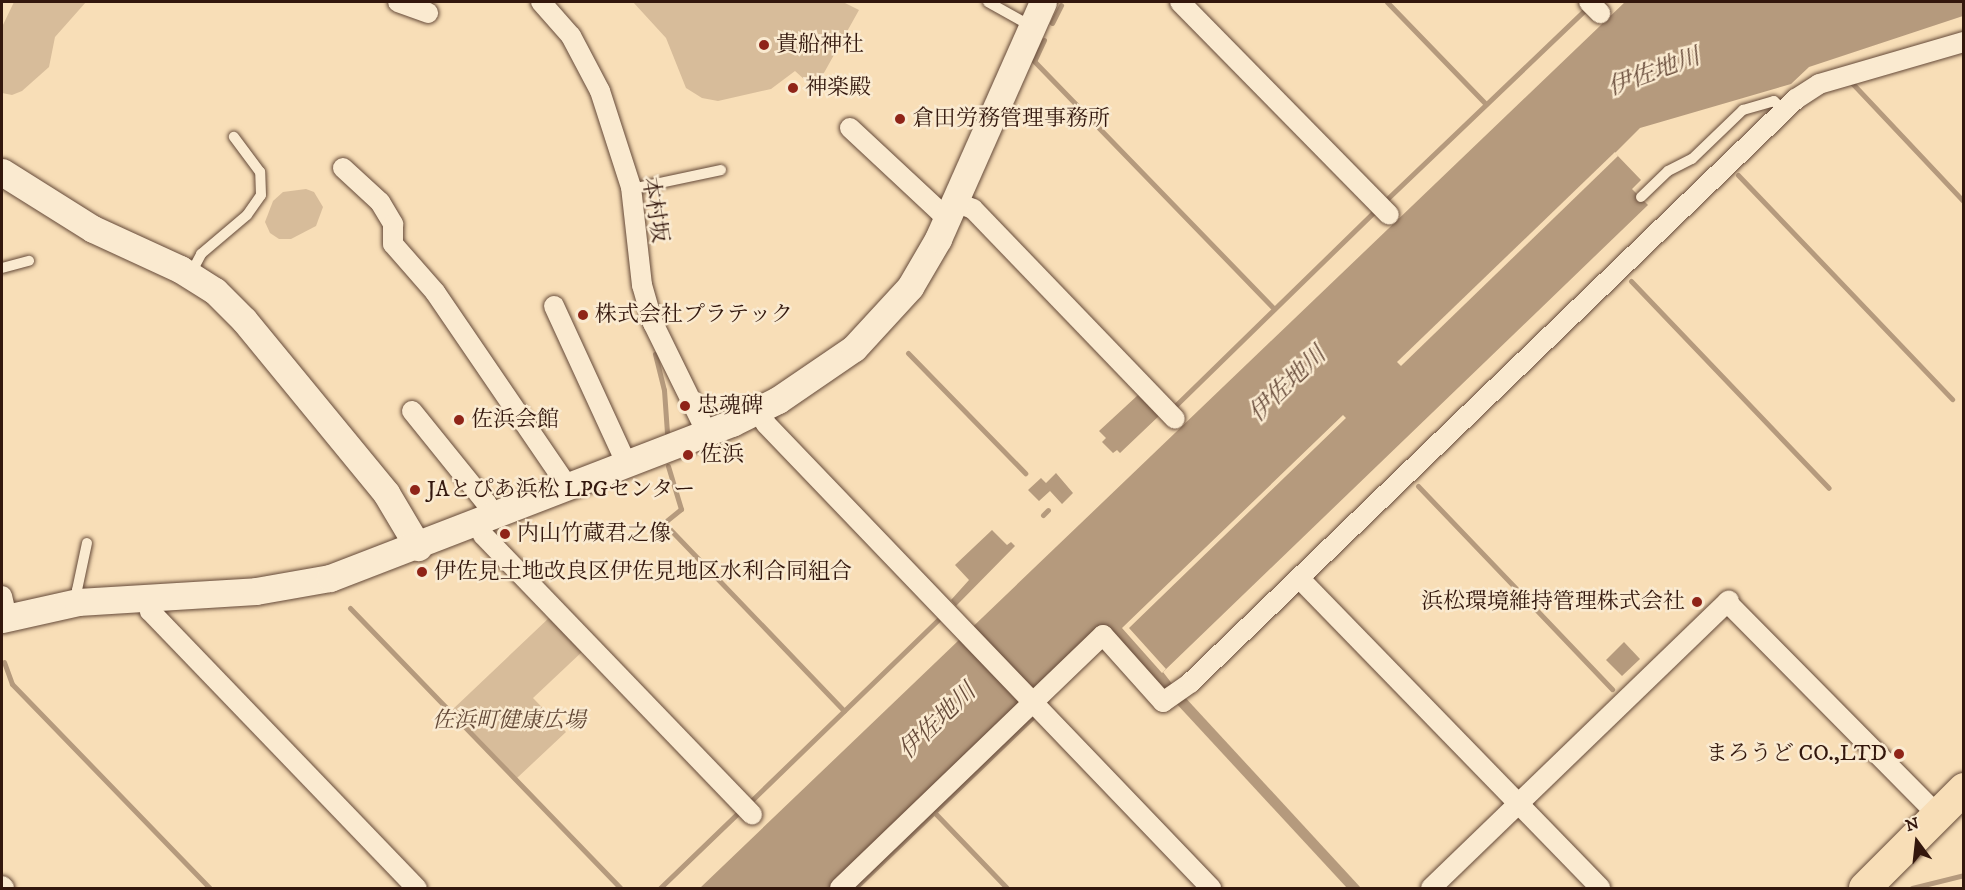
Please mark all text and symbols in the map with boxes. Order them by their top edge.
place label: 貴船神社 [776,32,864,58]
marker: 貴船神社 [757,38,771,52]
water label: 伊佐地川 [1604,43,1704,103]
place label: 神楽殿 [805,75,871,101]
marker: 神楽殿 [786,81,800,95]
place label: 倉田労務管理事務所 [912,106,1110,132]
marker: 倉田労務管理事務所 [893,112,907,126]
street label: 本村坂 [637,175,673,245]
place label: 株式会社プラテック [595,302,793,328]
marker: 株式会社プラテック [576,308,590,322]
water label: 伊佐地川 [1243,341,1333,429]
place label: 忠魂碑 [697,393,763,419]
marker: 忠魂碑 [678,399,692,413]
place label: 佐浜会館 [471,407,559,433]
marker: 佐浜会館 [452,413,466,427]
place label: 佐浜 [700,442,744,468]
marker: 佐浜 [681,448,695,462]
place label: JAとぴあ浜松 LPGセンター [427,477,696,503]
marker: JAとぴあ浜松 LPGセンター [408,483,422,497]
place label: 内山竹蔵君之像 [517,521,671,547]
marker: 内山竹蔵君之像 [498,527,512,541]
place label: 伊佐見土地改良区伊佐見地区水利合同組合 [434,559,852,585]
marker: 伊佐見土地改良区伊佐見地区水利合同組合 [415,565,429,579]
place label: 浜松環境維持管理株式会社 [1421,589,1685,615]
marker: 浜松環境維持管理株式会社 [1690,595,1704,609]
water label: 伊佐地川 [893,678,983,766]
park label: 佐浜町健康広場 [432,708,586,734]
place label: まろうど CO.,LTD [1706,741,1887,767]
marker: まろうど CO.,LTD [1892,747,1906,761]
north arrow [1887,812,1947,872]
text: N [1903,813,1921,836]

